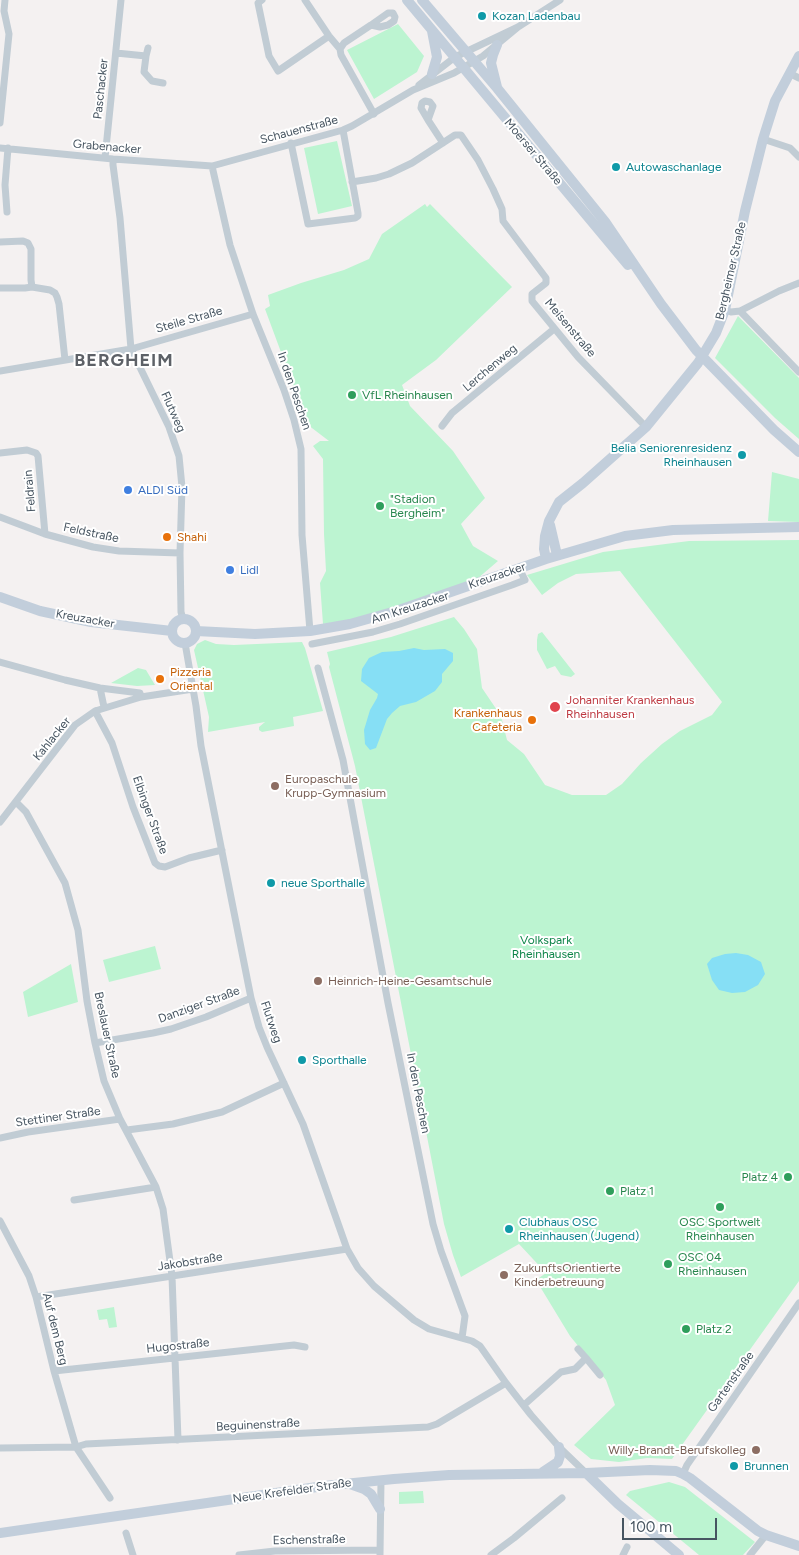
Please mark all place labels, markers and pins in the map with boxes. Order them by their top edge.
place label: Kozan Ladenbau [492,9,580,23]
marker: Kozan Ladenbau [476,10,488,22]
place label: Autowaschanlage [626,160,721,174]
marker: Autowaschanlage [610,161,622,173]
place label: VfL Rheinhausen [362,388,453,402]
marker: VfL Rheinhausen [346,389,358,401]
place label: Belia Seniorenresidenz Rheinhausen [611,441,732,469]
marker: Belia Seniorenresidenz Rheinhausen [736,449,748,461]
place label: ALDI Süd [138,483,188,497]
marker: ALDI Süd [122,484,134,496]
place label: "Stadion Bergheim" [390,492,445,520]
marker: "Stadion Bergheim" [374,500,386,512]
place label: Shahi [177,530,207,544]
marker: Shahi [161,531,173,543]
place label: Lidl [240,563,259,577]
marker: Lidl [224,564,236,576]
place label: Pizzeria Oriental [170,665,213,693]
marker: Pizzeria Oriental [154,673,166,685]
place label: Johanniter Krankenhaus Rheinhausen [566,693,694,721]
marker: Johanniter Krankenhaus Rheinhausen [548,700,562,714]
place label: Krankenhaus Cafeteria [454,706,522,734]
marker: Krankenhaus Cafeteria [526,714,538,726]
place label: Europaschule Krupp-Gymnasium [285,772,386,800]
marker: Europaschule Krupp-Gymnasium [269,780,281,792]
place label: neue Sporthalle [281,876,365,890]
marker: neue Sporthalle [265,877,277,889]
place label: Heinrich-Heine-Gesamtschule [328,974,491,988]
marker: Heinrich-Heine-Gesamtschule [312,975,324,987]
place label: Sporthalle [312,1053,367,1067]
marker: Sporthalle [296,1054,308,1066]
place label: Platz 4 [741,1170,778,1184]
marker: Platz 4 [782,1171,794,1183]
place label: Platz 1 [620,1184,654,1198]
marker: Platz 1 [604,1185,616,1197]
marker: OSC Sportwelt Rheinhausen [714,1201,726,1213]
place label: Clubhaus OSC Rheinhausen (Jugend) [519,1215,639,1243]
place label: OSC Sportwelt Rheinhausen [679,1215,761,1243]
marker: Clubhaus OSC Rheinhausen (Jugend) [503,1223,515,1235]
place label: OSC 04 Rheinhausen [678,1250,747,1278]
marker: OSC 04 Rheinhausen [662,1258,674,1270]
place label: ZukunftsOrientierte Kinderbetreuung [514,1261,621,1289]
marker: ZukunftsOrientierte Kinderbetreuung [498,1269,510,1281]
place label: Platz 2 [696,1322,732,1336]
marker: Platz 2 [680,1323,692,1335]
place label: Willy-Brandt-Berufskolleg [608,1443,746,1457]
marker: Willy-Brandt-Berufskolleg [750,1444,762,1456]
place label: Brunnen [744,1459,789,1473]
marker: Brunnen [728,1460,740,1472]

